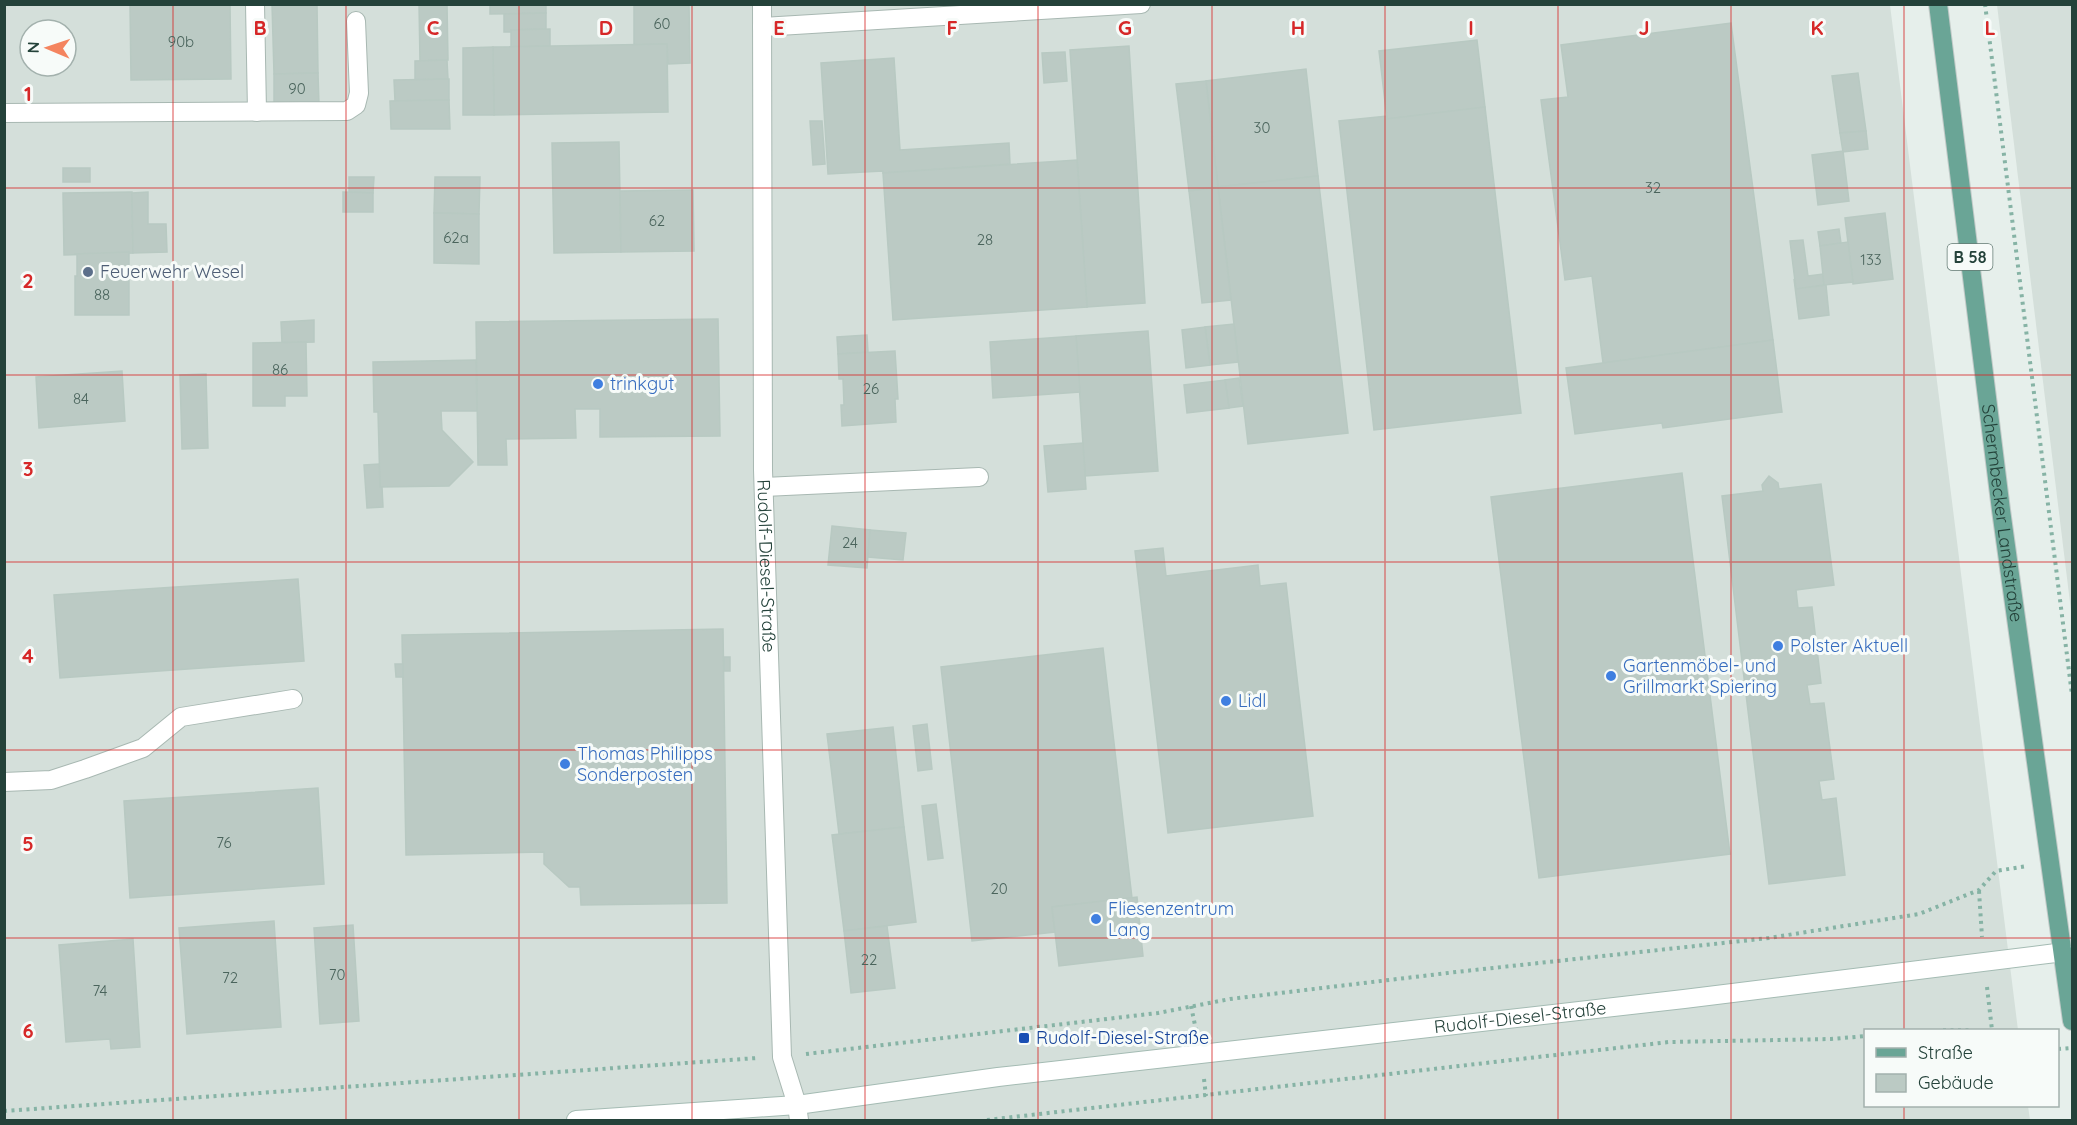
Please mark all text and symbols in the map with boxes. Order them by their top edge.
house number: 60 [654,14,671,33]
text: B [253,15,267,40]
text: C [427,15,440,40]
text: D [599,15,613,40]
text: E [773,15,785,40]
text: F [946,15,958,40]
text: G [1118,15,1132,40]
text: H [1291,15,1305,40]
text: I [1468,15,1474,40]
text: J [1638,15,1650,40]
text: K [1810,15,1824,40]
text: L [1984,15,1996,40]
north arrow [18,18,78,78]
house number: 90b [168,32,194,51]
text: N [23,41,43,54]
house number: 90 [288,79,306,98]
text: 1 [24,81,32,106]
house number: 30 [1254,118,1270,137]
house number: 32 [1645,178,1661,197]
house number: 62 [649,211,665,230]
house number: 62a [443,228,469,247]
house number: 28 [977,230,993,249]
road number: B 58 [1948,244,1992,270]
house number: 133 [1860,250,1882,269]
place label: Feuerwehr Wesel [100,260,244,283]
marker: Feuerwehr Wesel [81,265,95,279]
text: 2 [22,268,34,293]
house number: 88 [94,285,110,304]
house number: 86 [272,360,288,379]
place label: trinkgut [610,372,674,395]
marker: trinkgut [591,377,605,391]
house number: 26 [863,379,879,398]
house number: 84 [73,389,89,408]
street label: Schermbecker Landstraße [1977,402,2028,624]
text: 3 [23,456,33,481]
street label: Rudolf-Diesel-Straße [752,479,781,653]
house number: 24 [842,533,858,552]
place label: Polster Aktuell [1790,634,1908,657]
marker: Polster Aktuell [1771,639,1785,653]
text: 4 [22,643,34,668]
place label: Gartenmöbel- und Grillmarkt Spiering [1623,654,1777,698]
marker: Gartenmöbel- und Grillmarkt Spiering [1604,669,1618,683]
place label: Lidl [1238,689,1266,712]
marker: Lidl [1219,694,1233,708]
place label: Thomas Philipps Sonderposten [577,742,713,786]
marker: Thomas Philipps Sonderposten [558,757,572,771]
text: 5 [22,831,34,856]
house number: 76 [216,833,232,852]
house number: 20 [990,879,1008,898]
place label: Fliesenzentrum Lang [1108,897,1234,941]
marker: Fliesenzentrum Lang [1089,912,1103,926]
house number: 22 [861,950,877,969]
house number: 70 [329,965,345,984]
house number: 72 [222,968,238,987]
house number: 74 [92,981,108,1000]
street label: Rudolf-Diesel-Straße [1433,996,1608,1038]
text: 6 [22,1018,34,1043]
place label: Rudolf-Diesel-Straße [1036,1026,1209,1049]
legend [1864,1029,2059,1107]
marker: Rudolf-Diesel-Straße [1017,1031,1031,1045]
text: Straße [1918,1041,1973,1064]
text: Gebäude [1918,1071,1994,1094]

